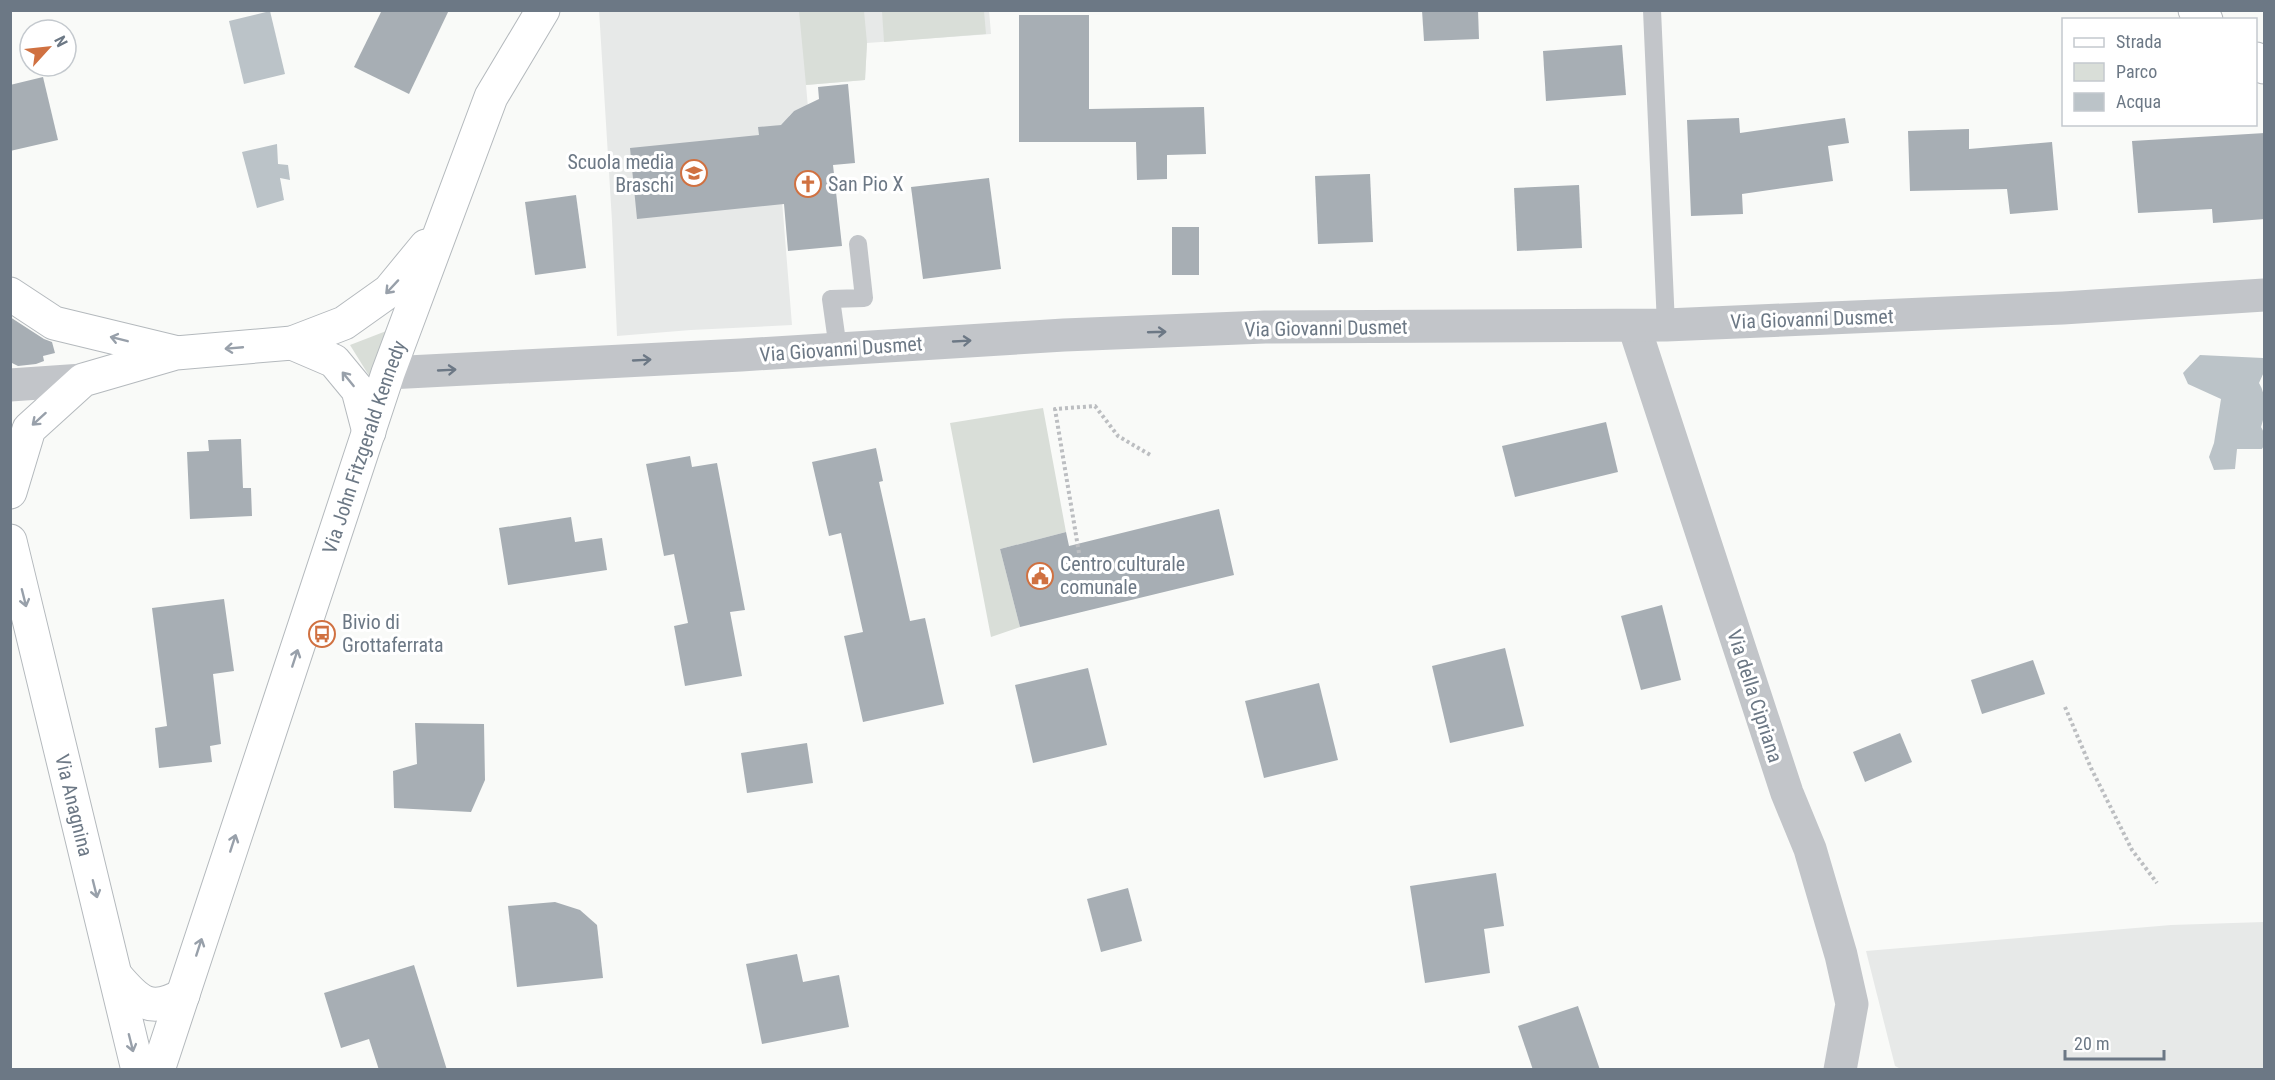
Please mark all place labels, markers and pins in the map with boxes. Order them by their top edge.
place label: Scuola media Braschi [567,150,674,197]
school or university icon: Scuola media Braschi [679,158,709,188]
church icon: San Pio X [793,169,823,199]
place label: San Pio X [828,172,904,196]
place label: Centro culturale comunale [1060,552,1185,599]
public building icon: Centro culturale comunale [1025,561,1055,591]
place label: Bivio di Grottaferrata [342,610,444,657]
bus stop icon: Bivio di Grottaferrata [307,619,337,649]

